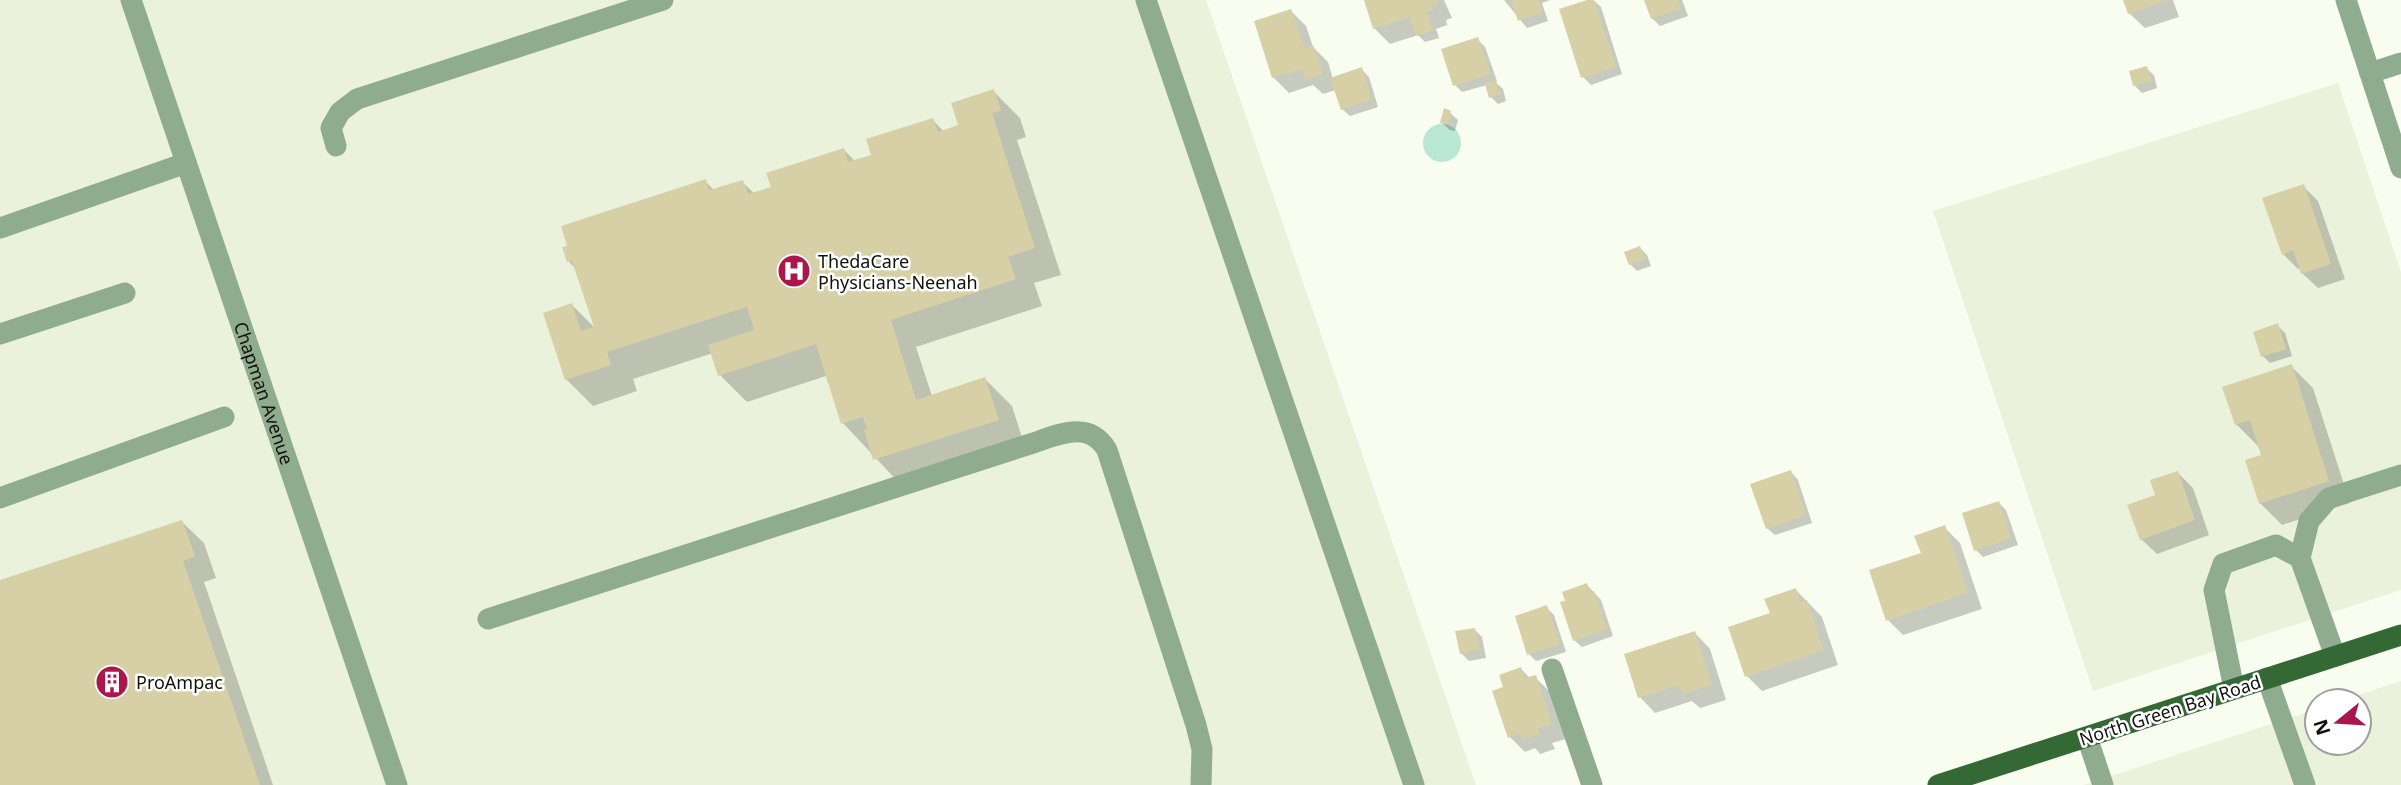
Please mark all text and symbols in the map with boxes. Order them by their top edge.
place label: ThedaCare Physicians-Neenah [818,249,978,294]
hospital icon: ThedaCare Physicians-Neenah [775,252,813,290]
street label: Chapman Avenue [229,318,300,468]
building icon: ProAmpac [93,663,131,701]
street label: North Green Bay Road [2076,669,2264,751]
place label: ProAmpac [136,670,223,694]
north arrow [2303,687,2373,757]
text: N [2307,716,2337,739]

